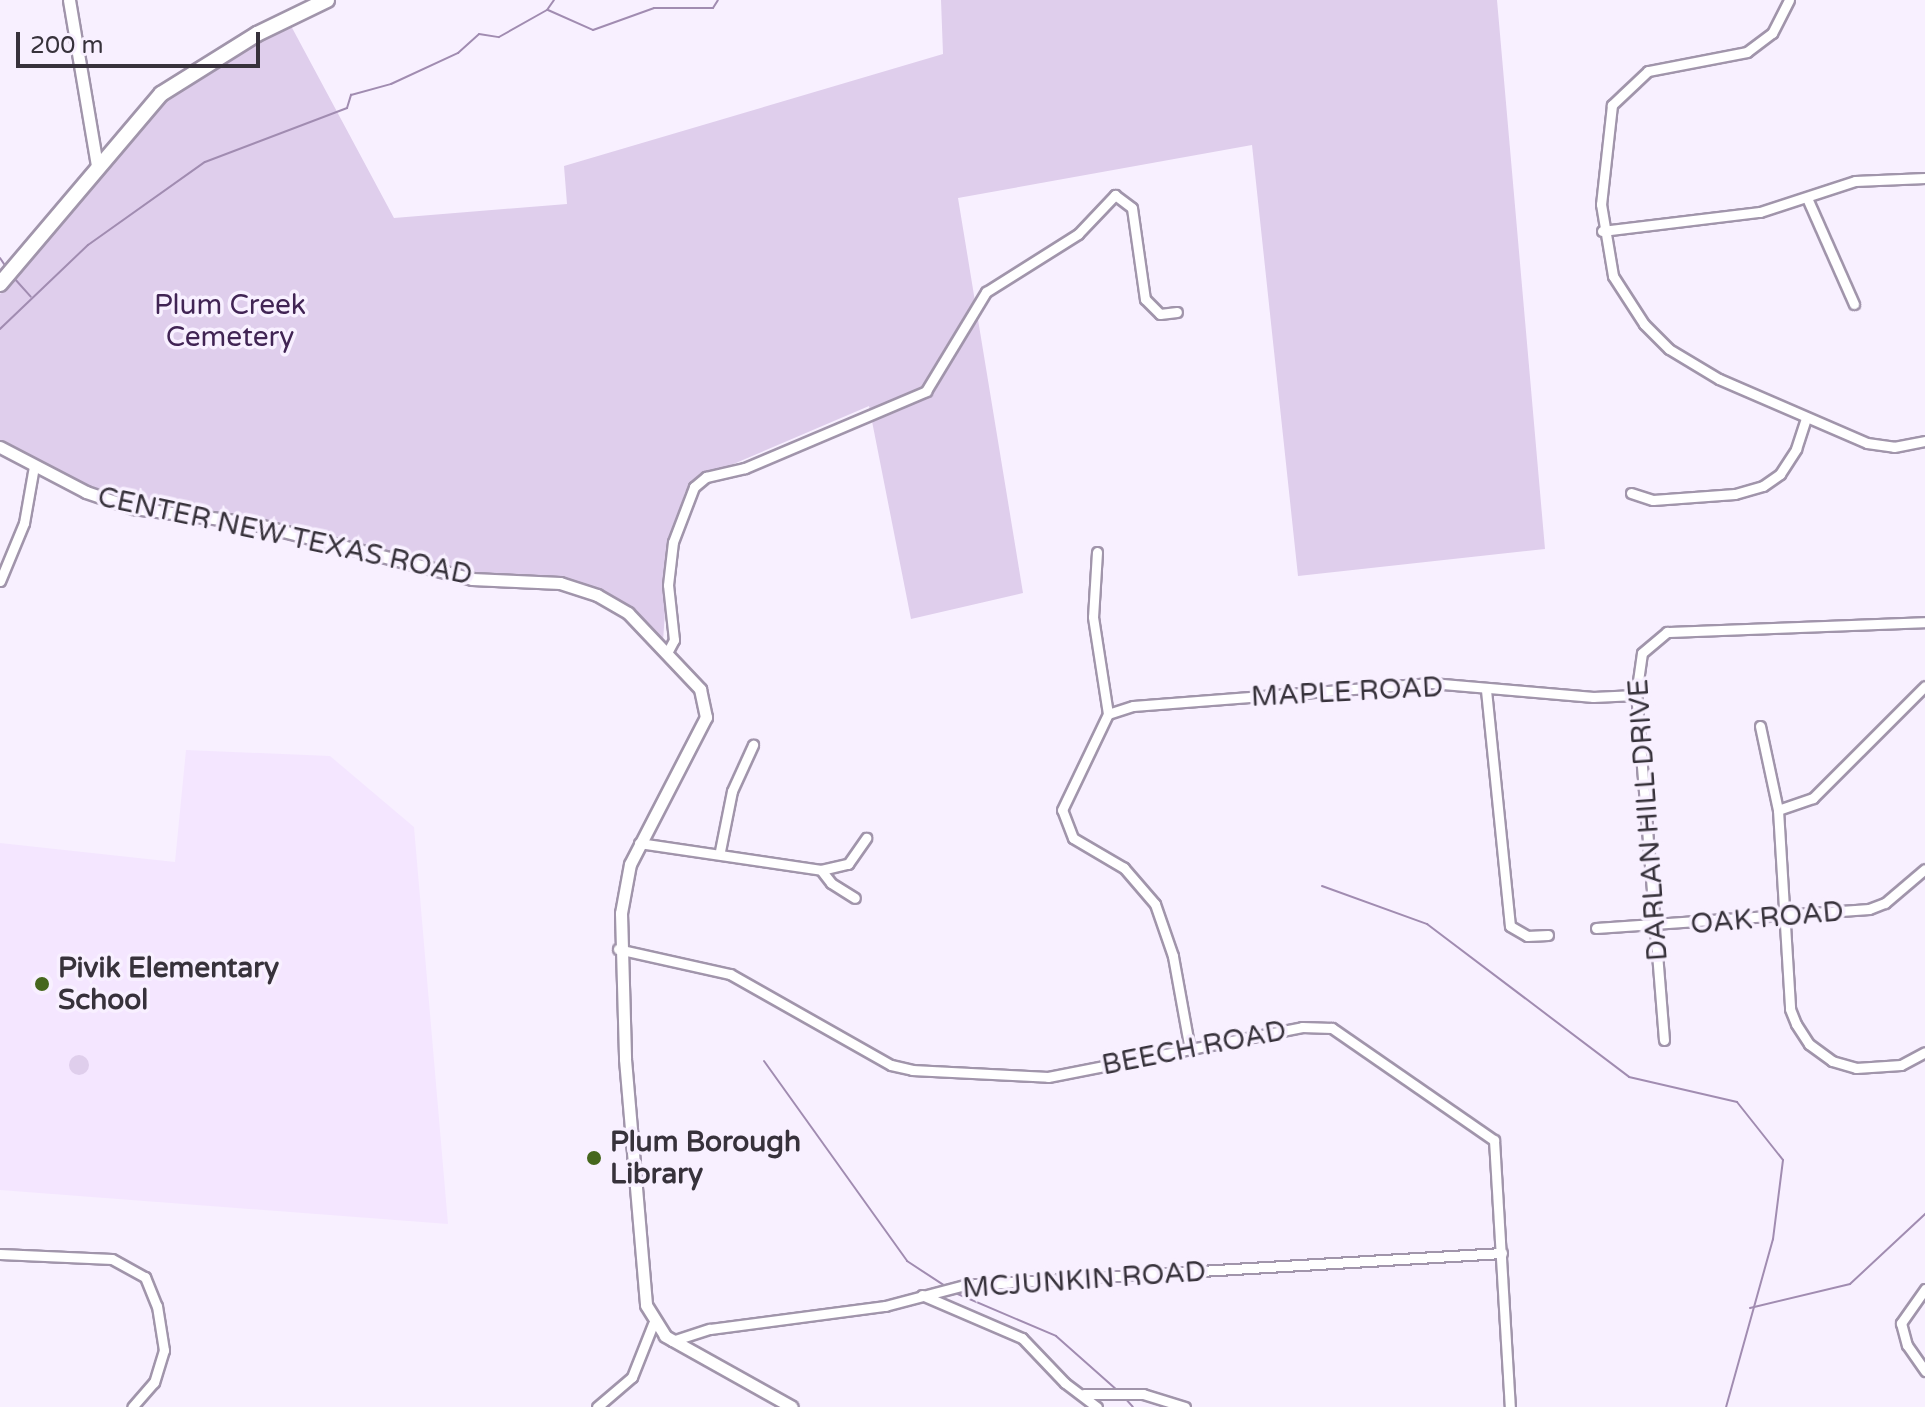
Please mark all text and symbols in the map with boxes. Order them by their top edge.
scale bar [20,16,264,66]
text: 200 m [30,31,104,60]
park label: Plum Creek Cemetery [154,288,306,354]
street label: CENTER NEW TEXAS ROAD [95,480,475,592]
street label: MAPLE ROAD [1250,670,1444,714]
street label: DARLAN HILL DRIVE [1621,678,1675,962]
street label: OAK ROAD [1689,895,1845,941]
place label: Pivik Elementary School [58,951,279,1017]
marker: Pivik Elementary School [33,975,51,993]
street label: BEECH ROAD [1099,1014,1289,1082]
place label: Plum Borough Library [610,1125,801,1191]
marker: Plum Borough Library [585,1149,603,1167]
street label: MCJUNKIN ROAD [961,1255,1207,1305]

